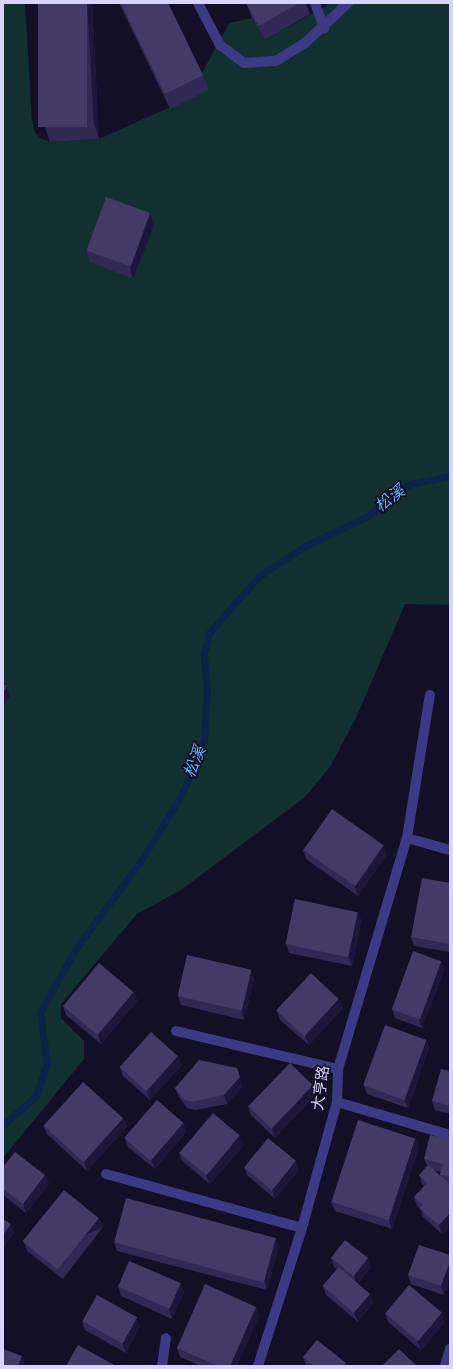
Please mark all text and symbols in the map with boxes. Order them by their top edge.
water label: 松溪 [371,482,409,516]
water label: 松溪 [180,744,210,780]
street label: 大亨路 [309,1064,333,1112]

